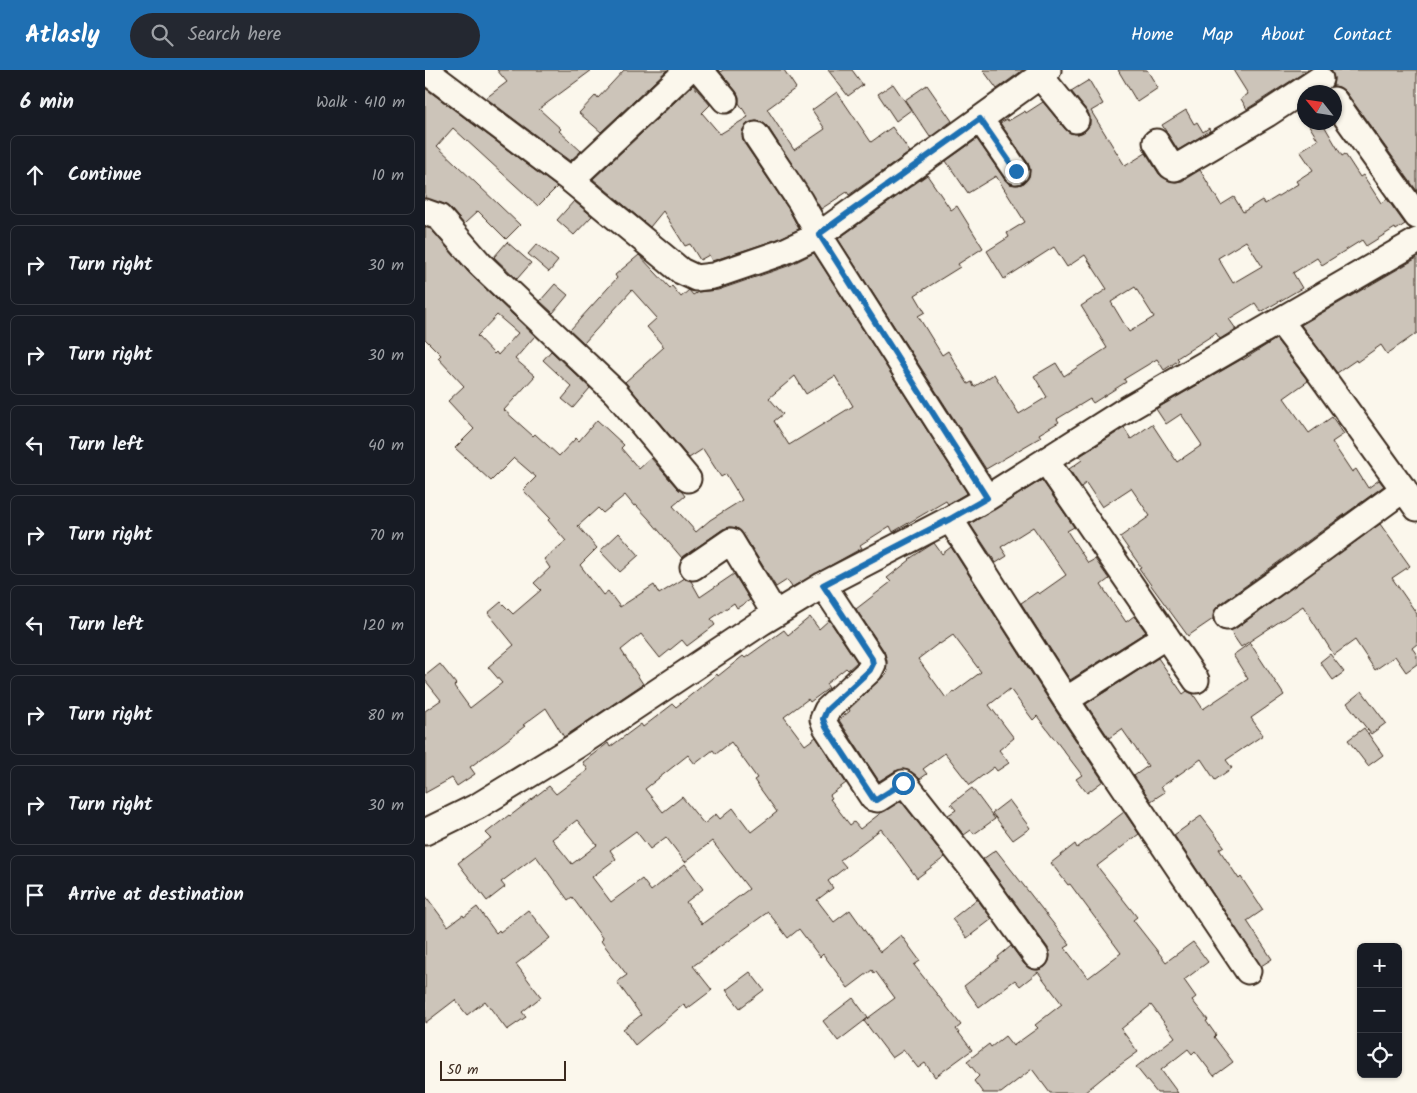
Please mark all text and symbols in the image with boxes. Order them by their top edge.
search box [130,13,480,58]
text: Atlasly [25,16,100,55]
text: Search here [188,20,281,50]
icon: search [148,21,176,49]
text: Home [1131,21,1174,50]
text: Map [1202,21,1233,50]
text: About [1261,21,1305,50]
text: Contact [1333,21,1392,50]
north arrow [1297,85,1342,130]
text: 6 min [20,86,74,119]
text: Walk · 410 m [316,90,405,115]
text: Continue [68,160,141,190]
route end [1005,160,1028,183]
icon: ahead [21,161,49,189]
text: 10 m [372,163,404,188]
text: Turn right [68,250,153,280]
icon: right [21,251,49,279]
text: 30 m [368,253,404,278]
text: Turn right [68,340,153,370]
icon: right [21,341,49,369]
text: 30 m [368,343,404,368]
text: Turn left [68,430,143,460]
icon: left [21,431,49,459]
text: 40 m [368,433,404,458]
text: Turn right [68,520,153,550]
icon: right [21,521,49,549]
text: 70 m [369,523,404,548]
text: Turn left [68,610,143,640]
icon: left [21,611,49,639]
text: 120 m [363,613,404,638]
text: Turn right [68,700,153,730]
icon: right [21,701,49,729]
text: 80 m [367,703,404,728]
route start [892,772,915,795]
text: Turn right [68,790,153,820]
icon: right [21,791,49,819]
text: 30 m [368,793,404,818]
text: Arrive at destination [68,880,244,910]
icon: arrive [21,881,49,909]
map controls [1357,943,1402,1078]
button: + [1357,943,1402,988]
button: − [1357,988,1402,1033]
button: locate [1357,1033,1402,1078]
scale bar [440,1058,566,1081]
text: 50 m [447,1059,478,1081]

